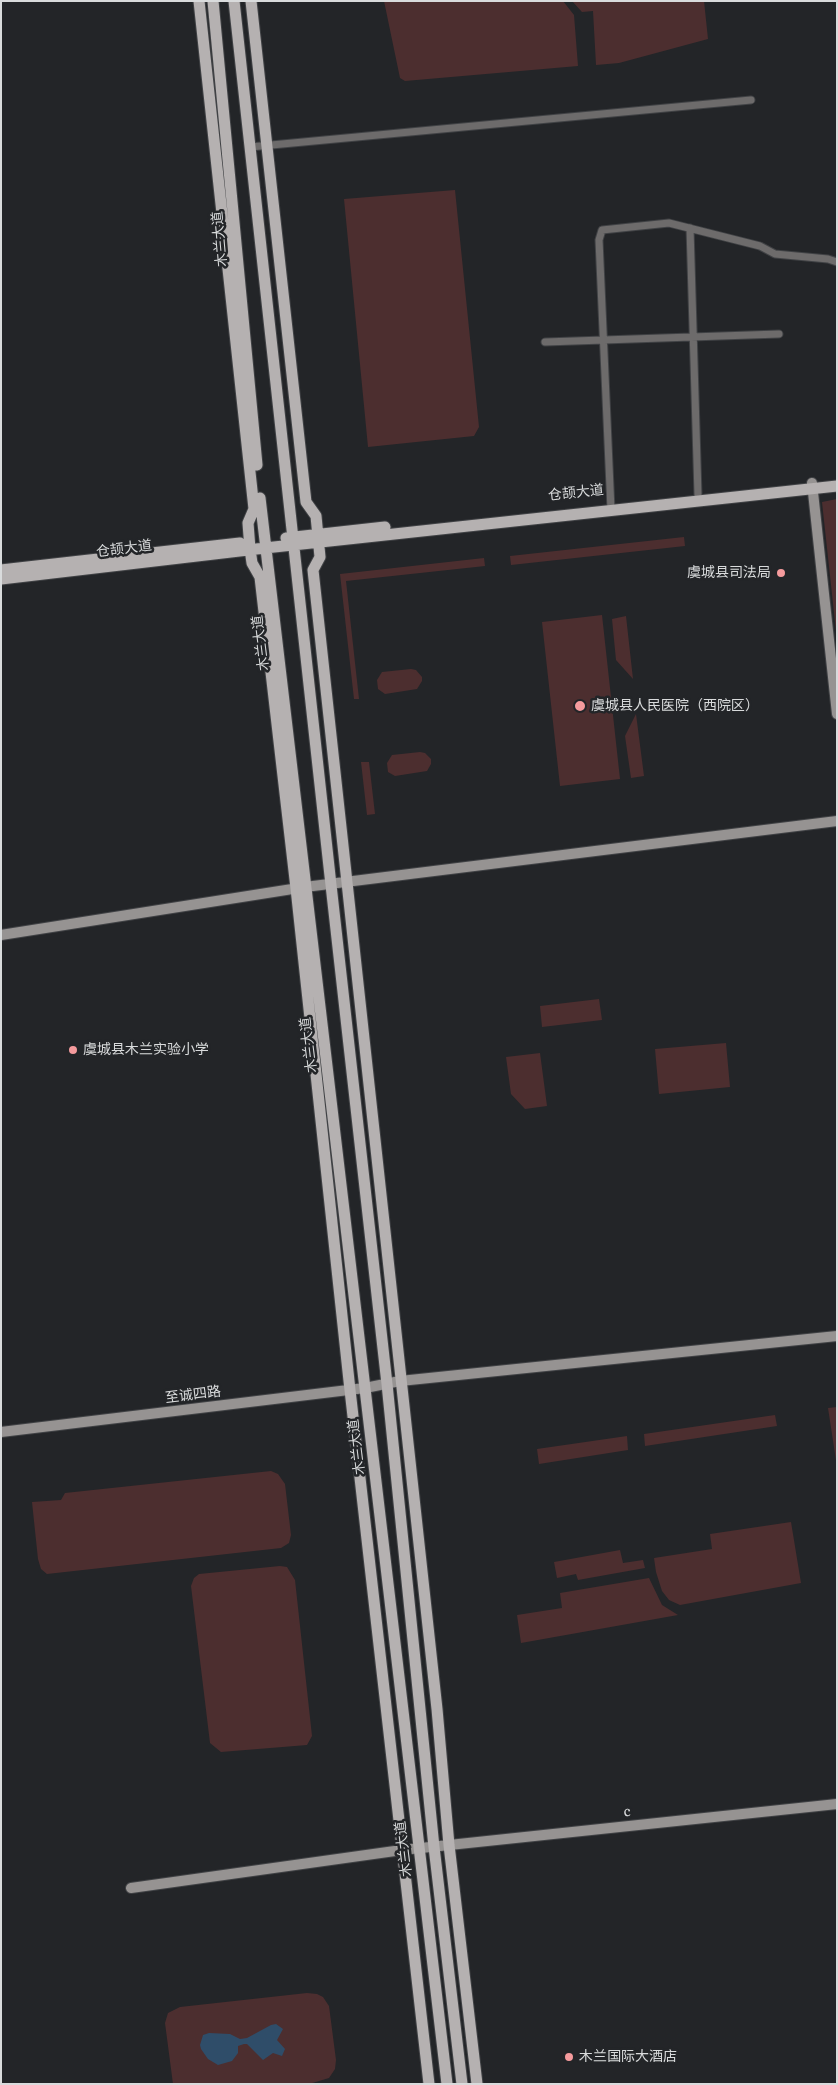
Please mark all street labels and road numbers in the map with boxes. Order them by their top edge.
street label: 木兰大道 [209,210,231,268]
street label: 仓颉大道 [547,482,605,504]
street label: 仓颉大道 [95,537,153,561]
street label: 木兰大道 [249,614,273,672]
street label: 木兰大道 [297,1016,321,1074]
street label: 至诚四路 [164,1383,222,1407]
street label: 木兰大道 [345,1418,369,1476]
street label: c [623,1803,631,1821]
street label: 木兰大道 [392,1820,416,1878]

